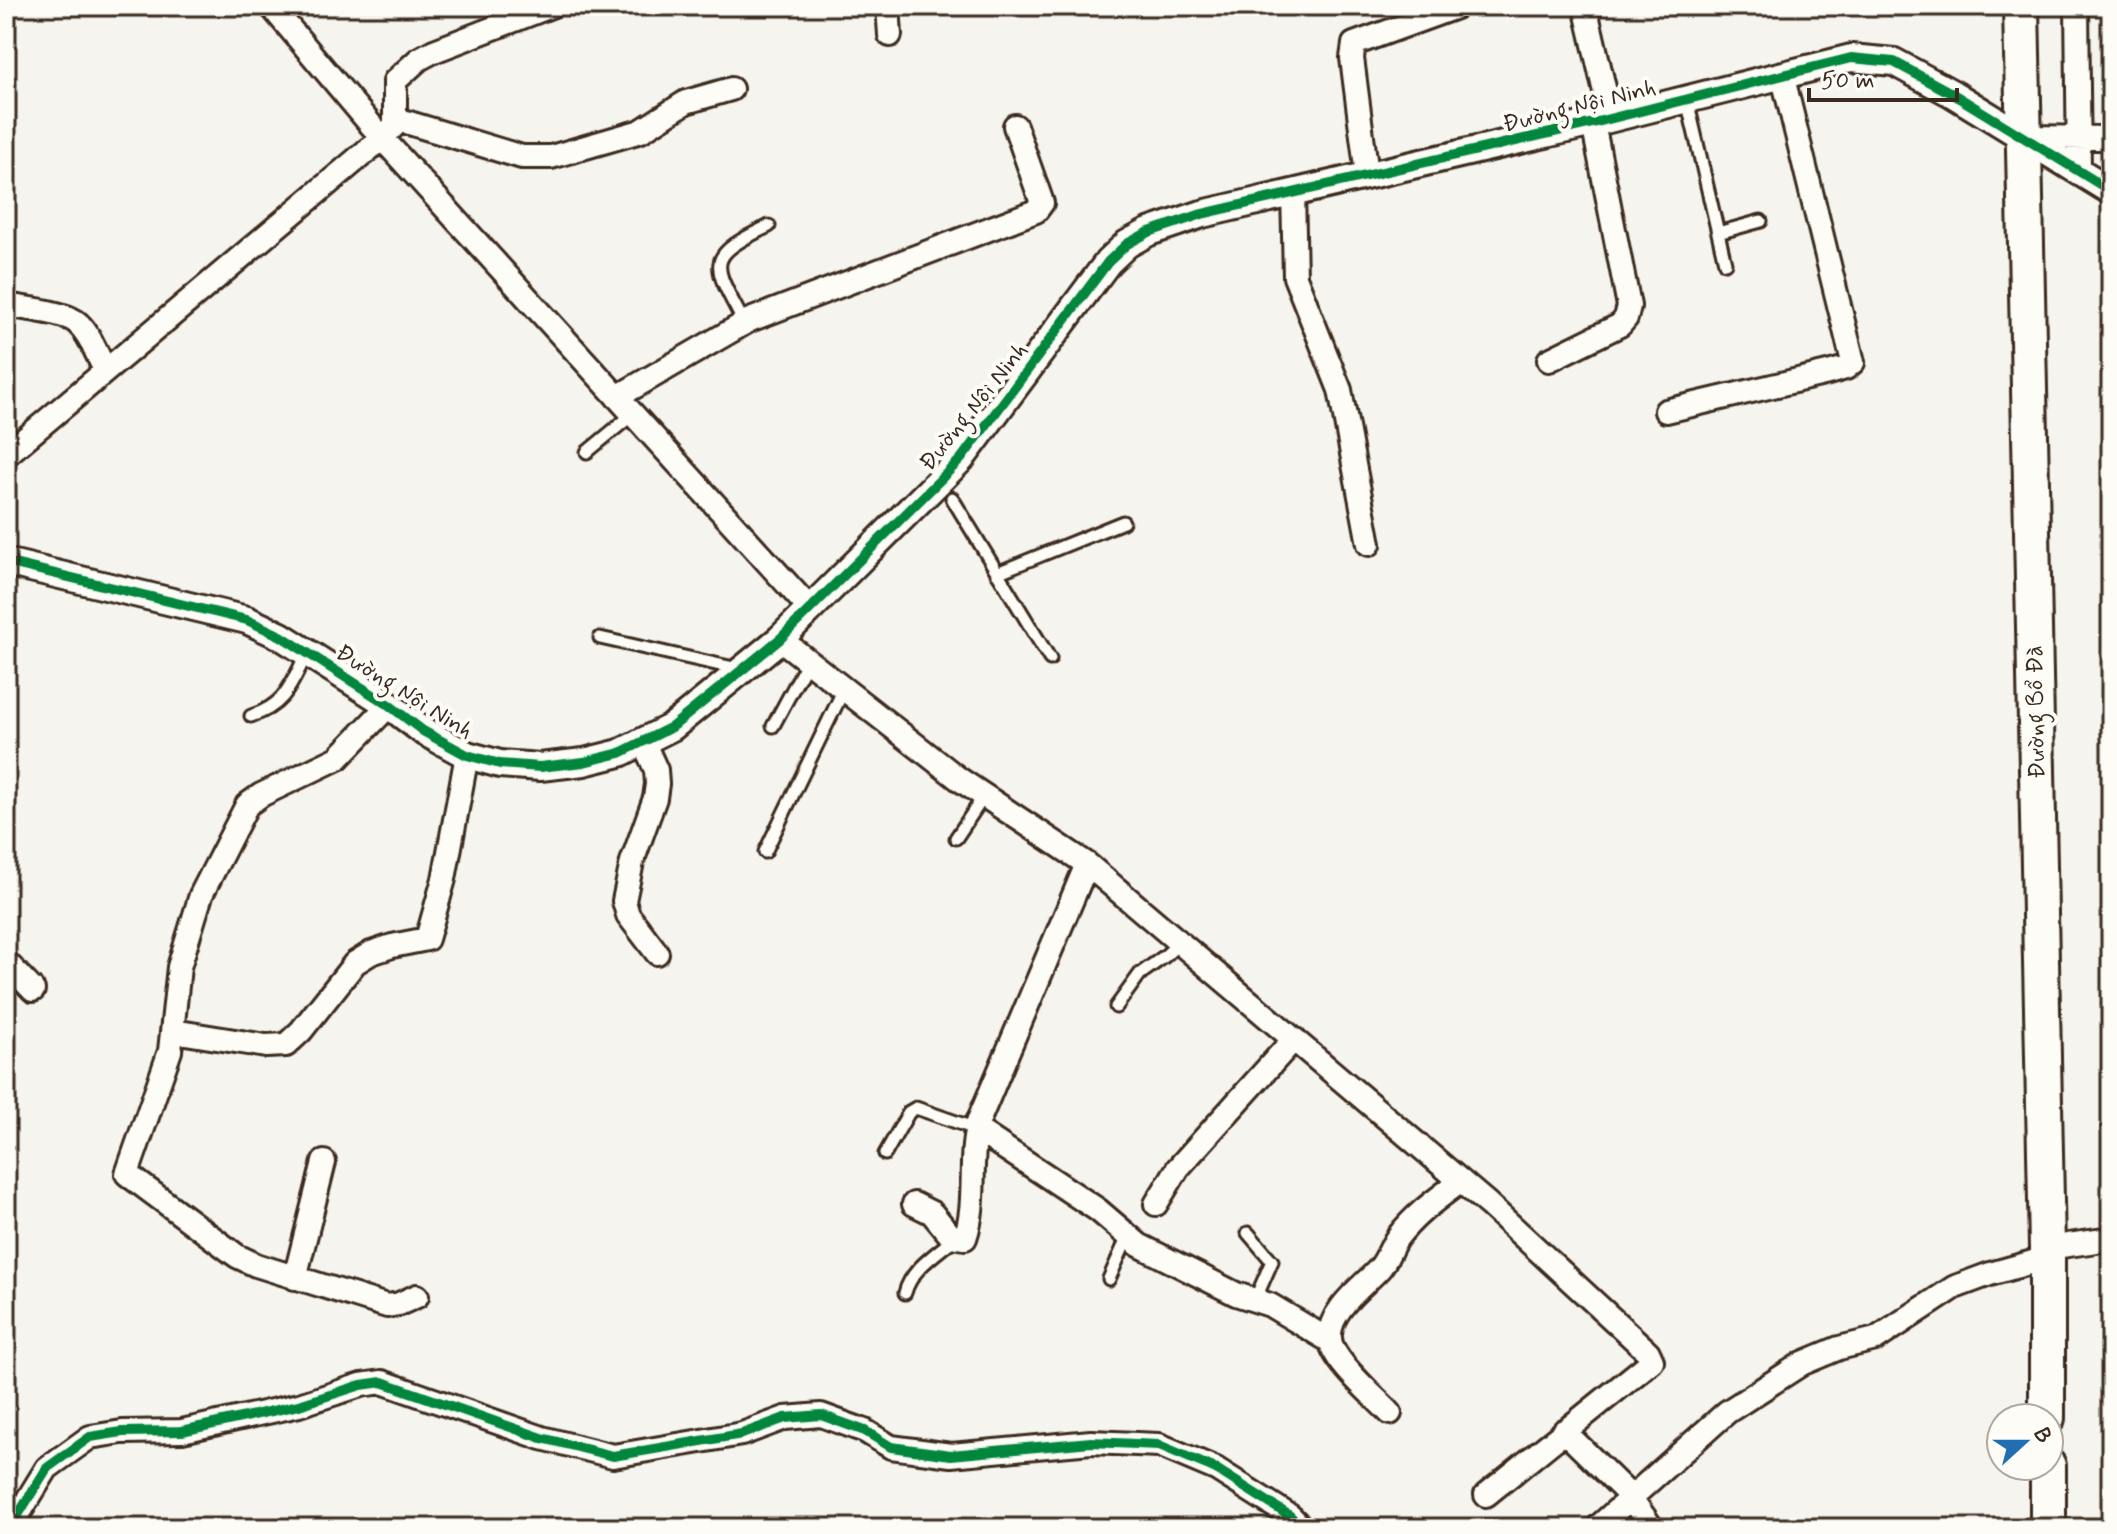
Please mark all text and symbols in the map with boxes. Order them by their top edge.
scale bar [1809,52,1957,102]
text: 50 m [1821,66,1875,97]
street label: Đường Nội Ninh [1500,72,1660,143]
street label: Đường Nội Ninh [913,336,1038,479]
street label: Đường Nội Ninh [328,638,479,749]
street label: Đường Bổ Đà [2020,645,2056,779]
north arrow [1985,1402,2065,1482]
text: B [2026,1424,2057,1447]

